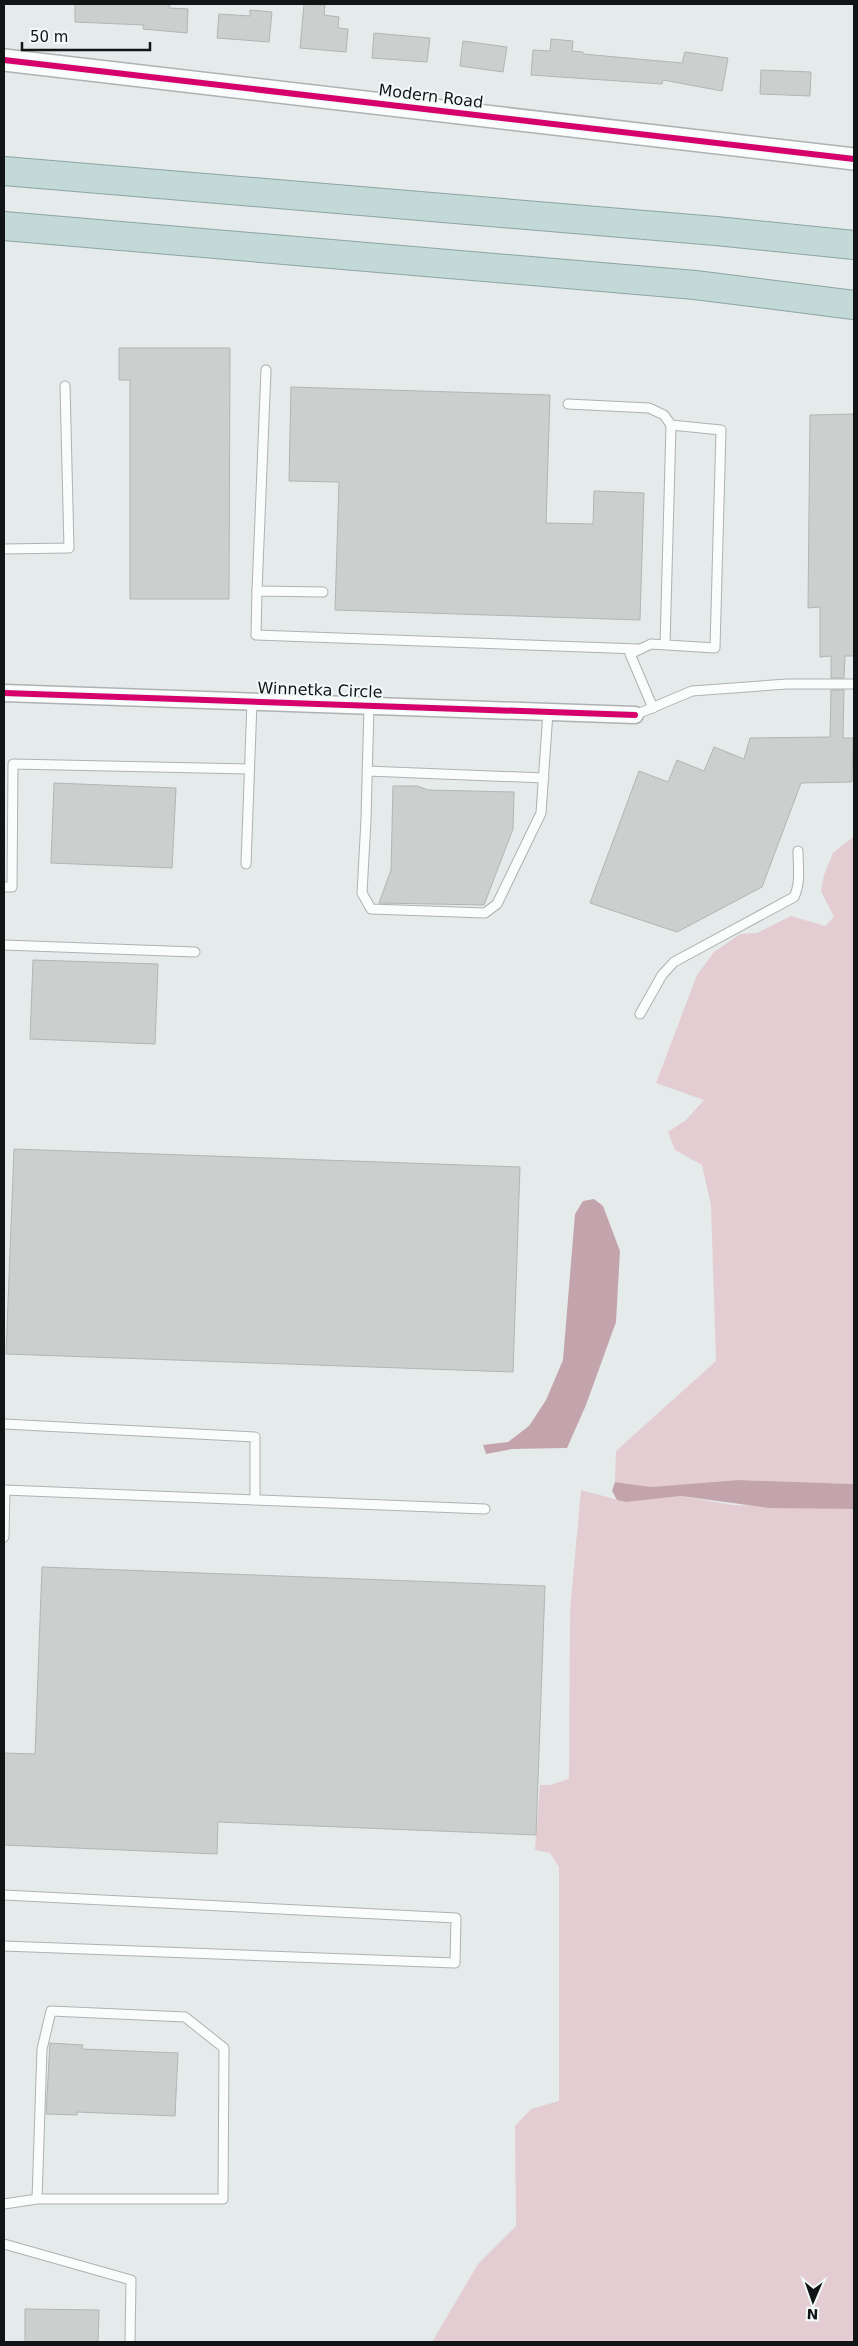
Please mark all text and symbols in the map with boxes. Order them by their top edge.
scale bar [22,20,150,52]
text: 50 m [30,28,68,46]
street label: Modern Road [378,80,484,112]
street label: Winnetka Circle [257,678,383,702]
north arrow [788,2276,838,2326]
text: N [806,2306,819,2322]

